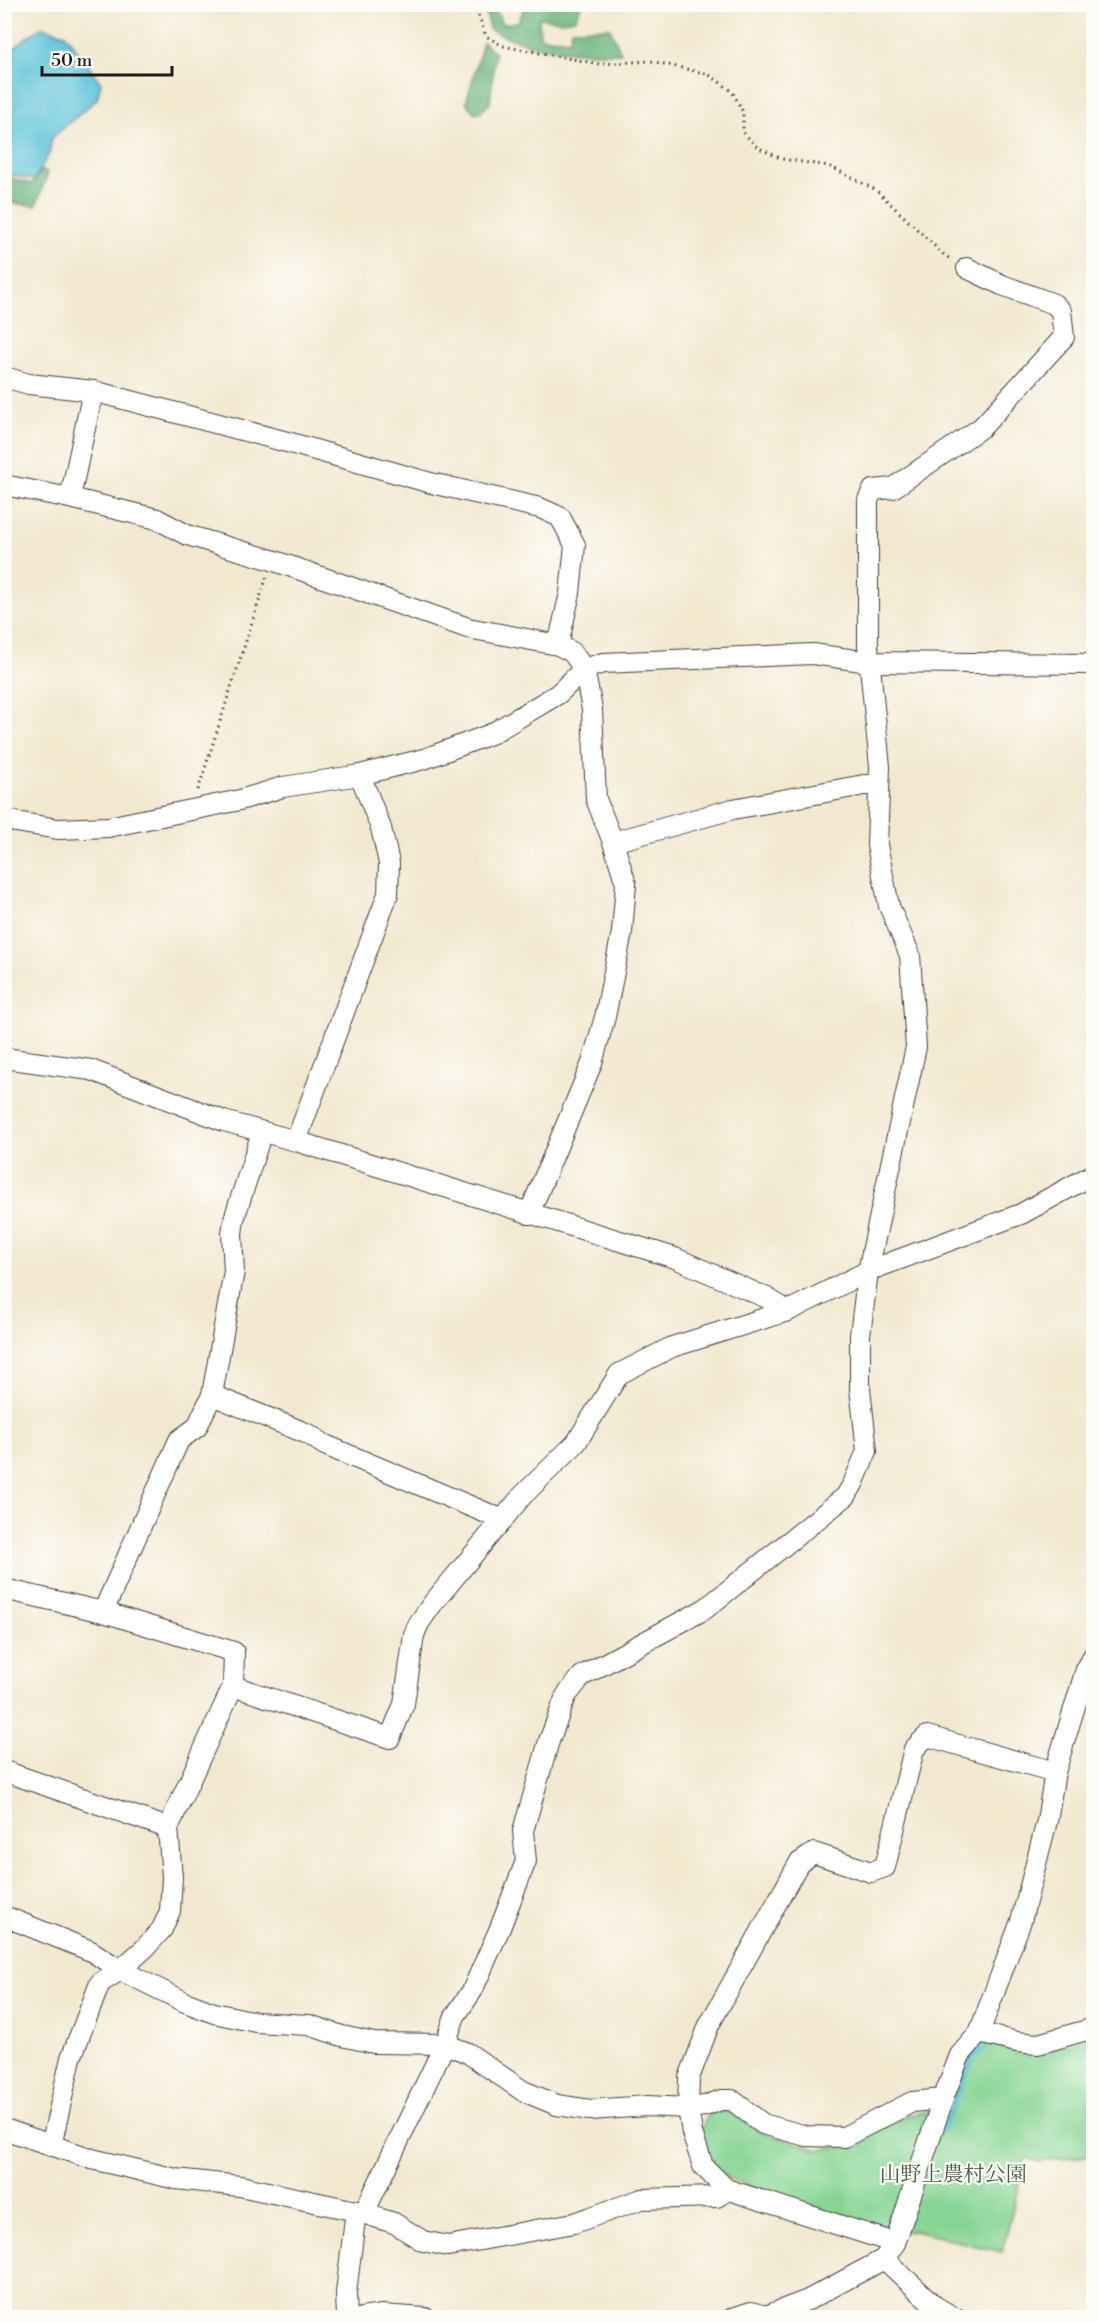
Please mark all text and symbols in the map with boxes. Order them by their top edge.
scale bar [42,39,172,77]
text: 50 m [51,49,93,72]
park label: 山野上農村公園 [880,2162,1027,2188]

